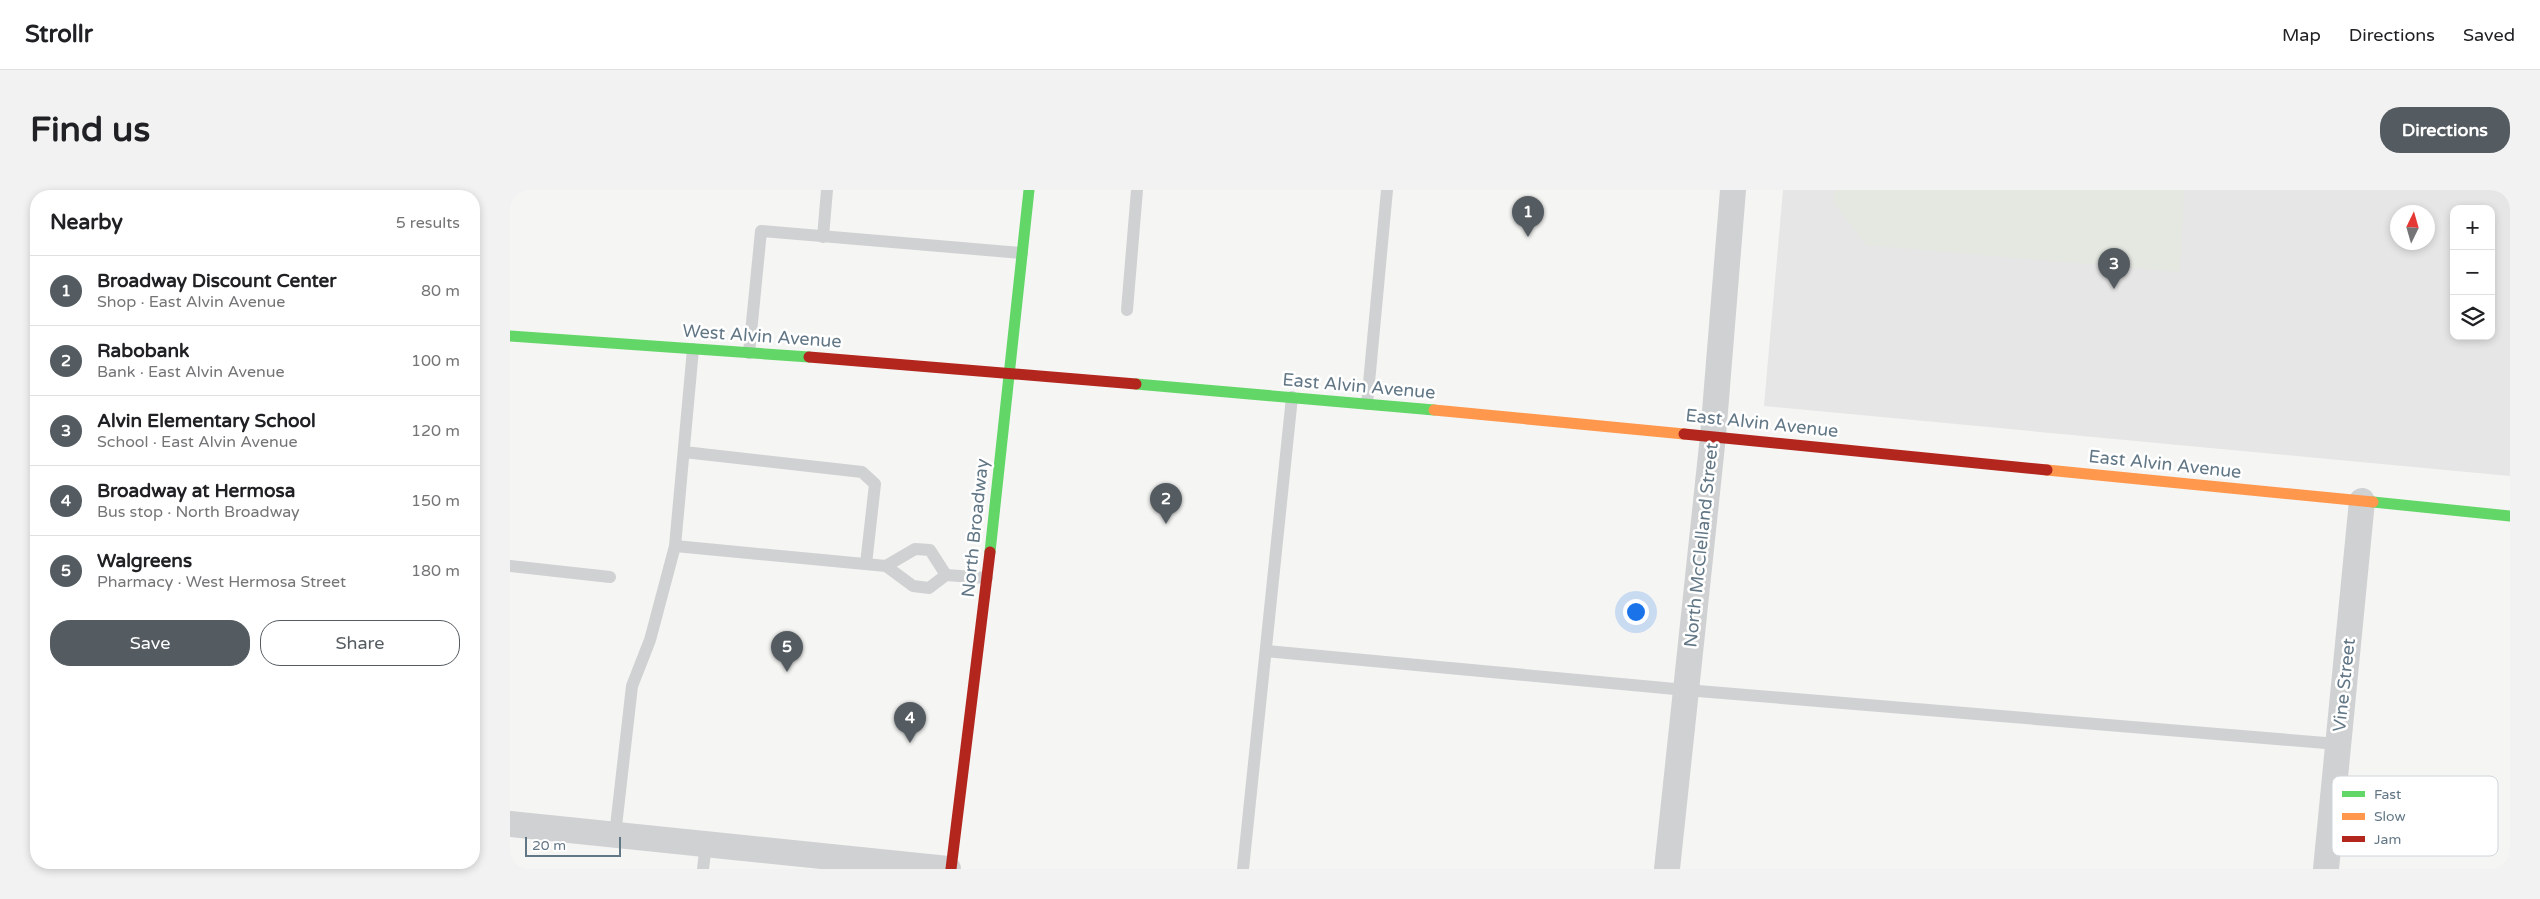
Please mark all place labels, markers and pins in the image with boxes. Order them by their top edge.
pin: 1 [1512,196,1544,237]
pin: 3 [2098,248,2130,289]
pin: 2 [1150,483,1182,524]
pin: 5 [771,631,803,672]
pin: 4 [894,702,926,743]

